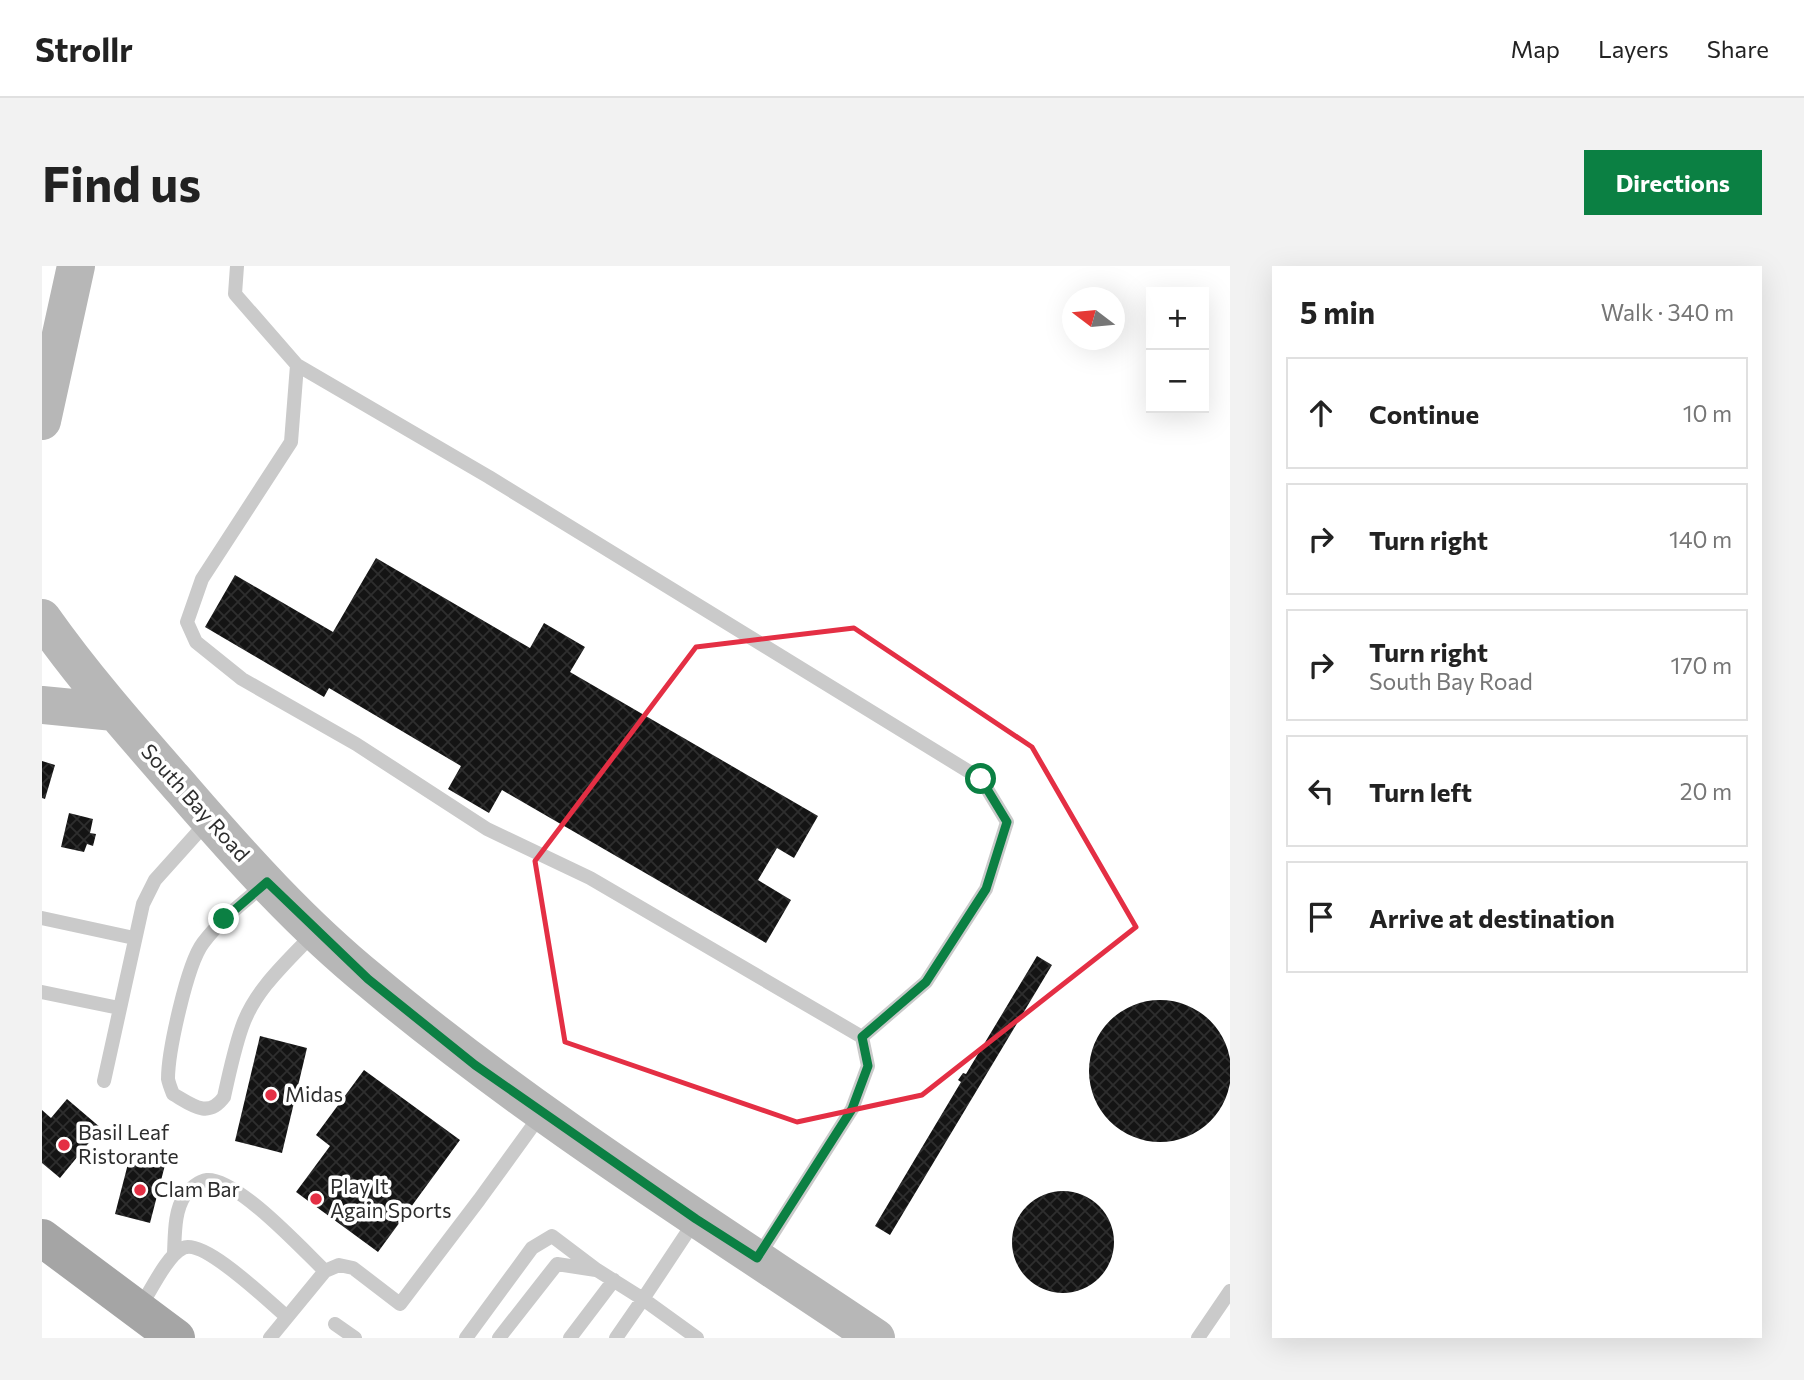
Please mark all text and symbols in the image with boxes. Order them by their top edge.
text: Strollr [35,28,133,69]
text: Map [1511,34,1560,63]
text: Layers [1598,34,1669,63]
text: Share [1707,34,1769,63]
button: Directions [1584,150,1762,215]
text: Find us [42,152,201,212]
north arrow [1062,287,1125,350]
map controls [1146,287,1209,413]
button: + [1146,287,1209,350]
text: 5 min [1300,293,1375,330]
text: Walk · 340 m [1601,298,1734,326]
button: − [1146,350,1209,413]
icon: ahead [1302,394,1340,432]
text: Continue [1369,398,1479,429]
text: 10 m [1683,399,1732,427]
icon: right [1302,520,1340,558]
text: Turn right [1369,524,1488,555]
text: 140 m [1669,525,1732,553]
text: Turn right [1369,636,1488,667]
icon: right [1302,646,1340,684]
text: 170 m [1671,651,1732,679]
text: South Bay Road [1369,667,1533,695]
street label: South Bay Road [137,738,255,866]
route start [965,763,996,794]
icon: left [1302,772,1340,810]
text: Turn left [1369,776,1472,807]
text: 20 m [1680,777,1732,805]
icon: arrive [1302,898,1340,936]
text: Arrive at destination [1369,902,1615,933]
route end [208,903,239,934]
place label: Midas [285,1081,343,1106]
marker: Midas [263,1087,279,1103]
place label: Basil Leaf Ristorante [78,1119,179,1168]
marker: Basil Leaf Ristorante [56,1137,72,1153]
place label: Play It Again Sports [330,1173,452,1222]
place label: Clam Bar [154,1176,240,1201]
marker: Clam Bar [132,1182,148,1198]
marker: Play It Again Sports [308,1191,324,1207]

